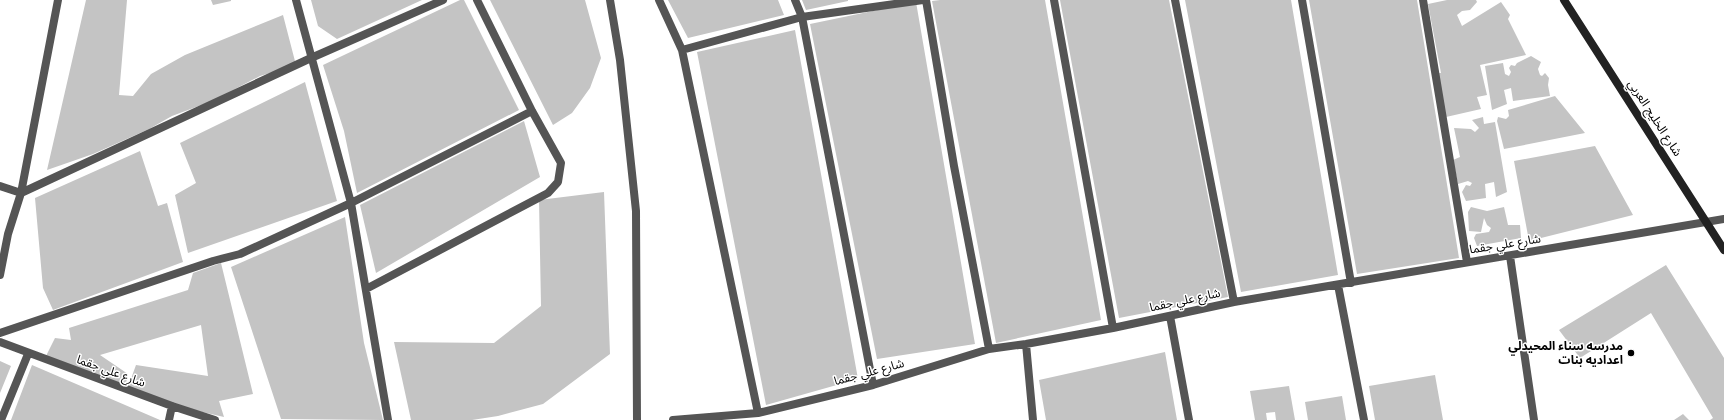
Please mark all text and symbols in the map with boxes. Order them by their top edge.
street label: شارع الخليج العربي [1623,77,1686,160]
street label: شارع علي جقما [1468,230,1542,259]
street label: شارع علي جقما [1148,285,1222,317]
place label: مدرسه سناء المحيدلي اعداديه بنات [1508,338,1623,367]
marker: مدرسه سناء المحيدلي اعداديه بنات [1626,348,1636,358]
street label: شارع علي جقما [74,351,148,393]
street label: شارع علي جقما [832,355,906,391]

